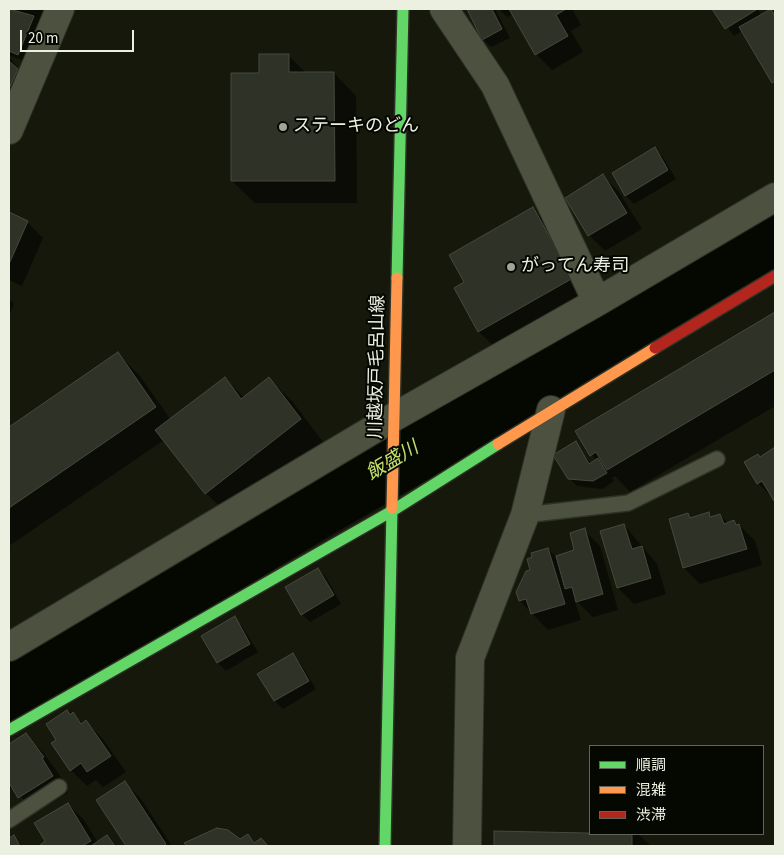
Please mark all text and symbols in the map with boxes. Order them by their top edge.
scale bar [22,20,136,52]
text: 20 m [28,28,58,49]
place label: ステーキのどん [293,116,419,138]
marker: ステーキのどん [277,121,289,133]
place label: がってん寿司 [521,256,629,278]
marker: がってん寿司 [505,261,517,273]
street label: 川越坂戸毛呂山線 [366,295,390,439]
water label: 飯盛川 [363,438,423,486]
legend [589,745,764,835]
text: 順調 [636,755,666,776]
text: 混雑 [636,780,666,801]
text: 渋滞 [636,805,666,826]

